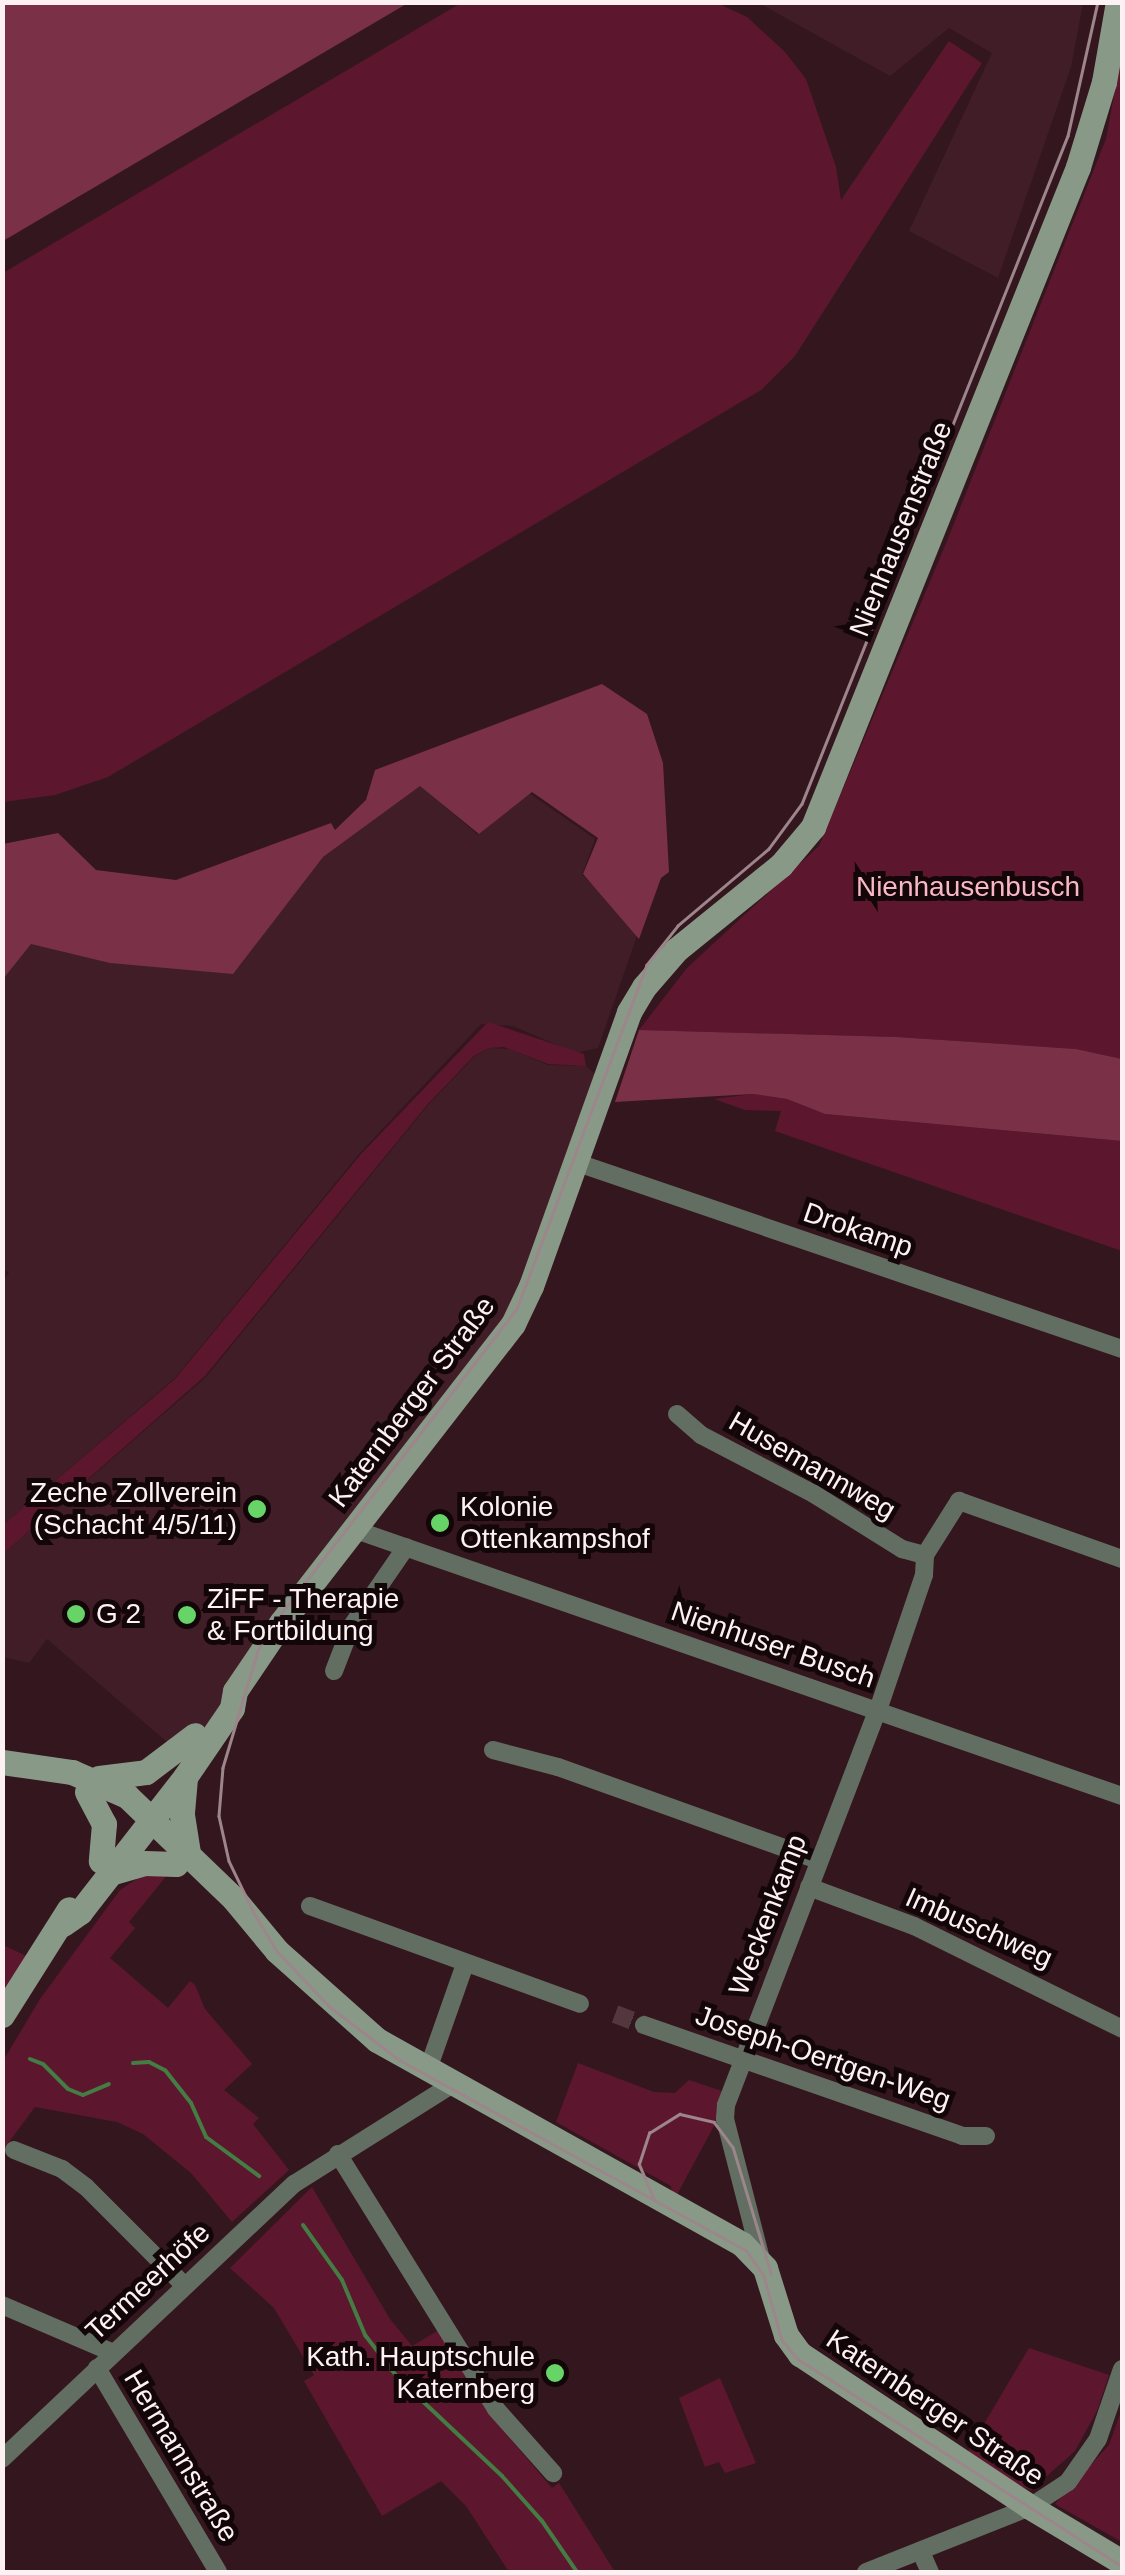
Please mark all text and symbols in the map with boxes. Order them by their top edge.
street label: Nienhausenstraße [843,417,959,641]
park label: Nienhausenbusch [856,870,1080,904]
street label: Drokamp [799,1196,917,1264]
street label: Katernberger Straße [322,1290,502,1514]
street label: Husemannweg [723,1405,901,1527]
place label: Zeche Zollverein (Schacht 4/5/11) [30,1476,237,1542]
place label: Kolonie Ottenkampshof [460,1490,650,1556]
marker: Zeche Zollverein (Schacht 4/5/11) [246,1498,268,1520]
marker: Kolonie Ottenkampshof [429,1512,451,1534]
place label: ZiFF - Therapie & Fortbildung [207,1582,400,1648]
street label: Nienhuser Busch [667,1594,879,1696]
place label: G 2 [96,1597,141,1631]
marker: G 2 [65,1603,87,1625]
marker: ZiFF - Therapie & Fortbildung [176,1604,198,1626]
street label: Weckenkamp [722,1830,814,2000]
street label: Imbuschweg [900,1881,1058,1975]
street label: Joseph-Oertgen-Weg [691,1999,955,2117]
street label: Termeerhöfe [79,2216,217,2348]
street label: Katernberger Straße [820,2323,1050,2493]
place label: Kath. Hauptschule Katernberg [306,2340,535,2406]
marker: Kath. Hauptschule Katernberg [544,2362,566,2384]
street label: Hermannstraße [117,2364,245,2548]

